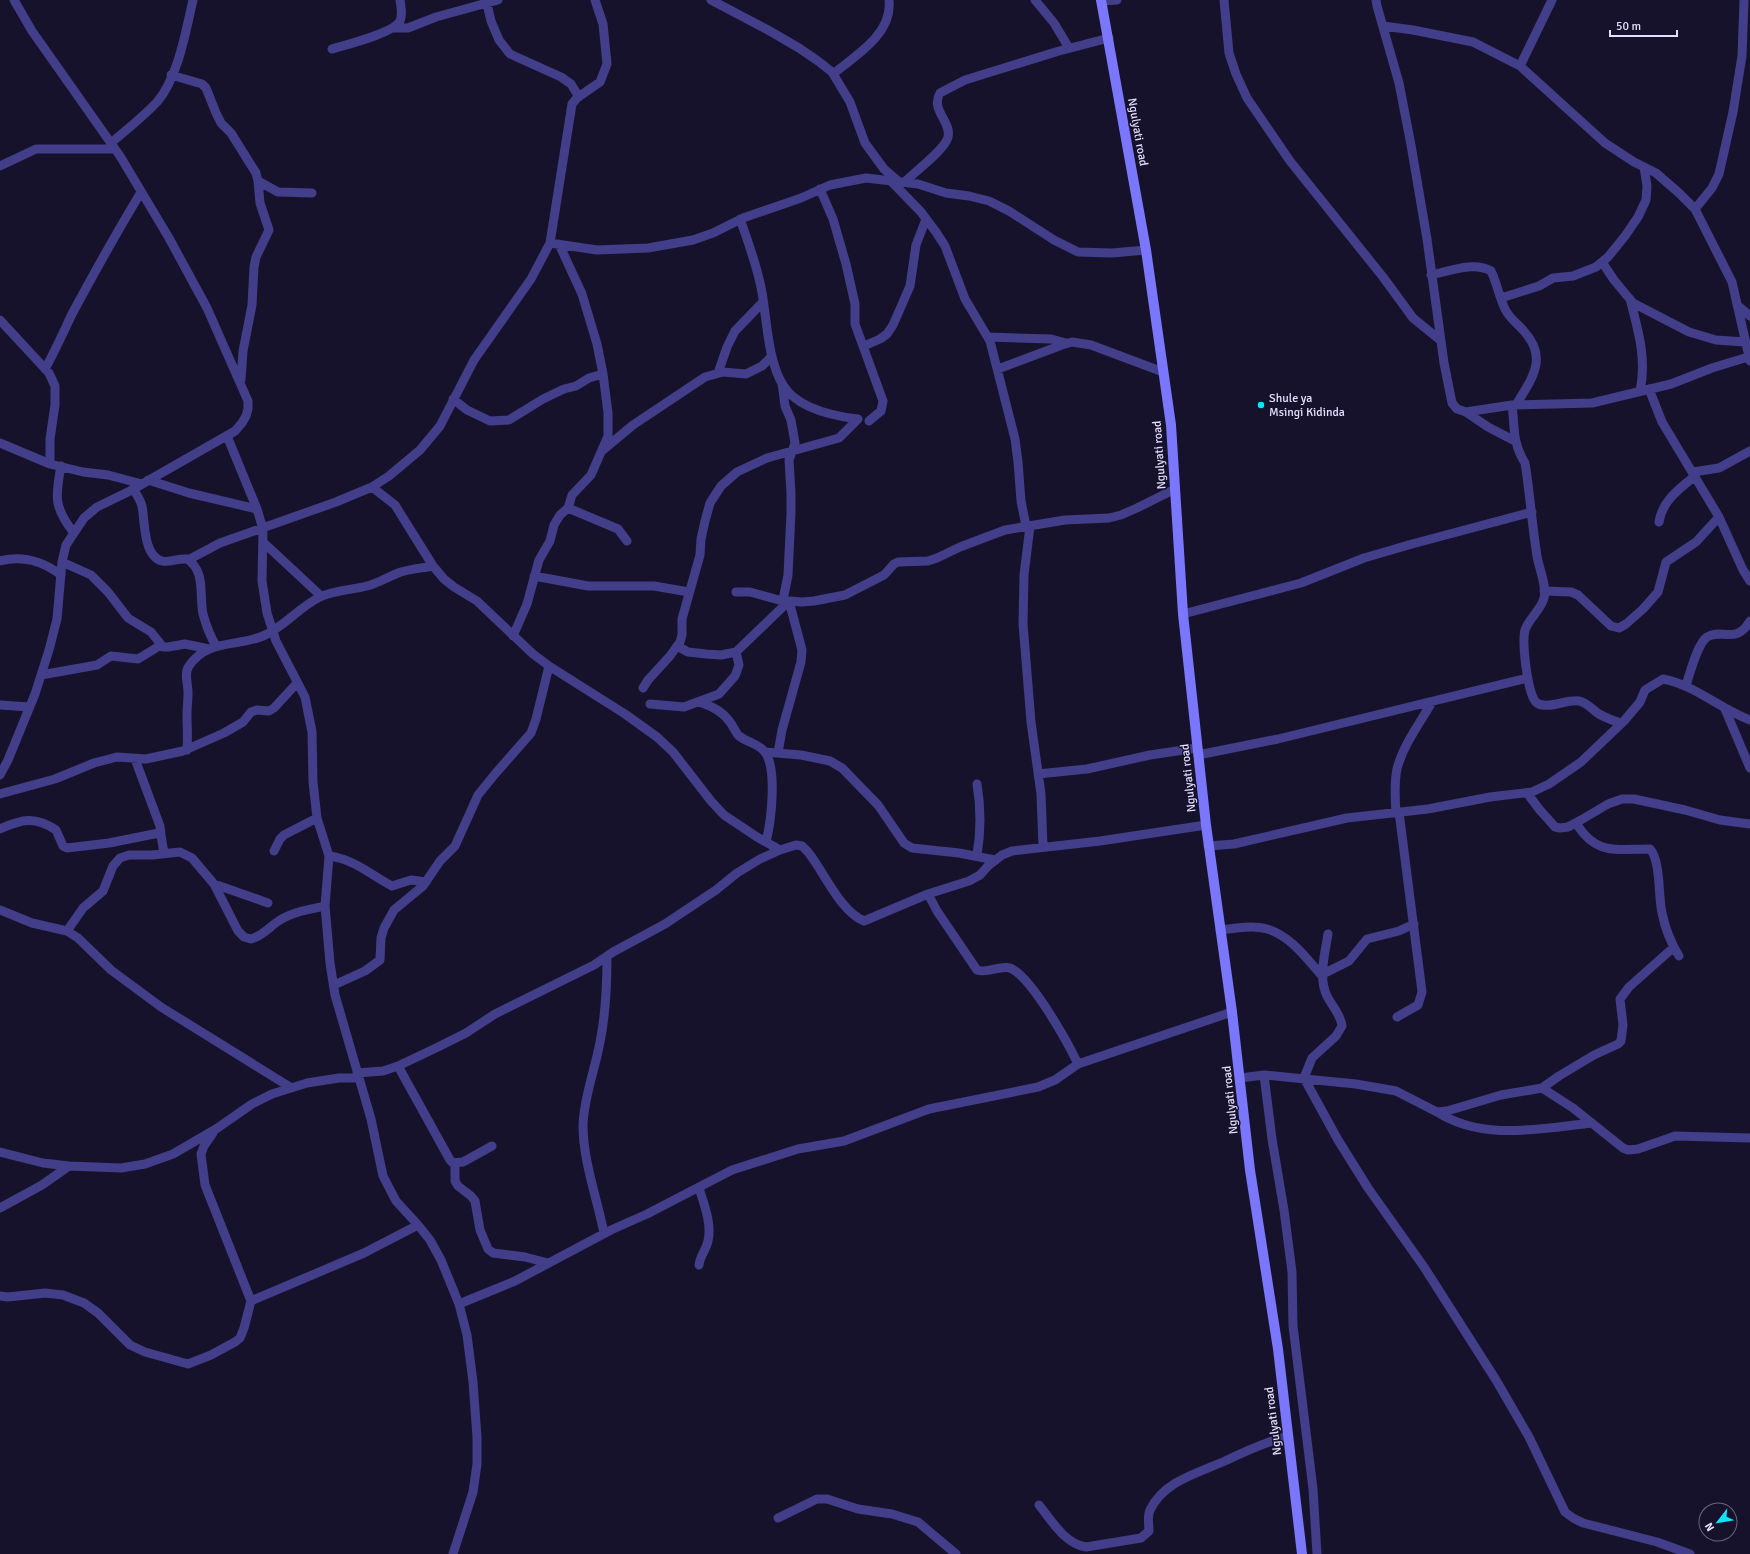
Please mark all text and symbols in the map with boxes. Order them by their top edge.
scale bar [1610,12,1677,38]
text: 50 m [1616,19,1641,34]
street label: Ngulyati road [1124,97,1151,167]
place label: Shule ya Msingi Kidinda [1269,391,1345,420]
marker: Shule ya Msingi Kidinda [1256,400,1266,410]
street label: Ngulyati road [1150,420,1169,490]
street label: Ngulyati road [1177,743,1200,813]
street label: Ngulyati road [1219,1065,1242,1135]
street label: Ngulyati road [1262,1386,1285,1456]
north arrow [1698,1502,1738,1542]
text: N [1702,1520,1717,1534]

